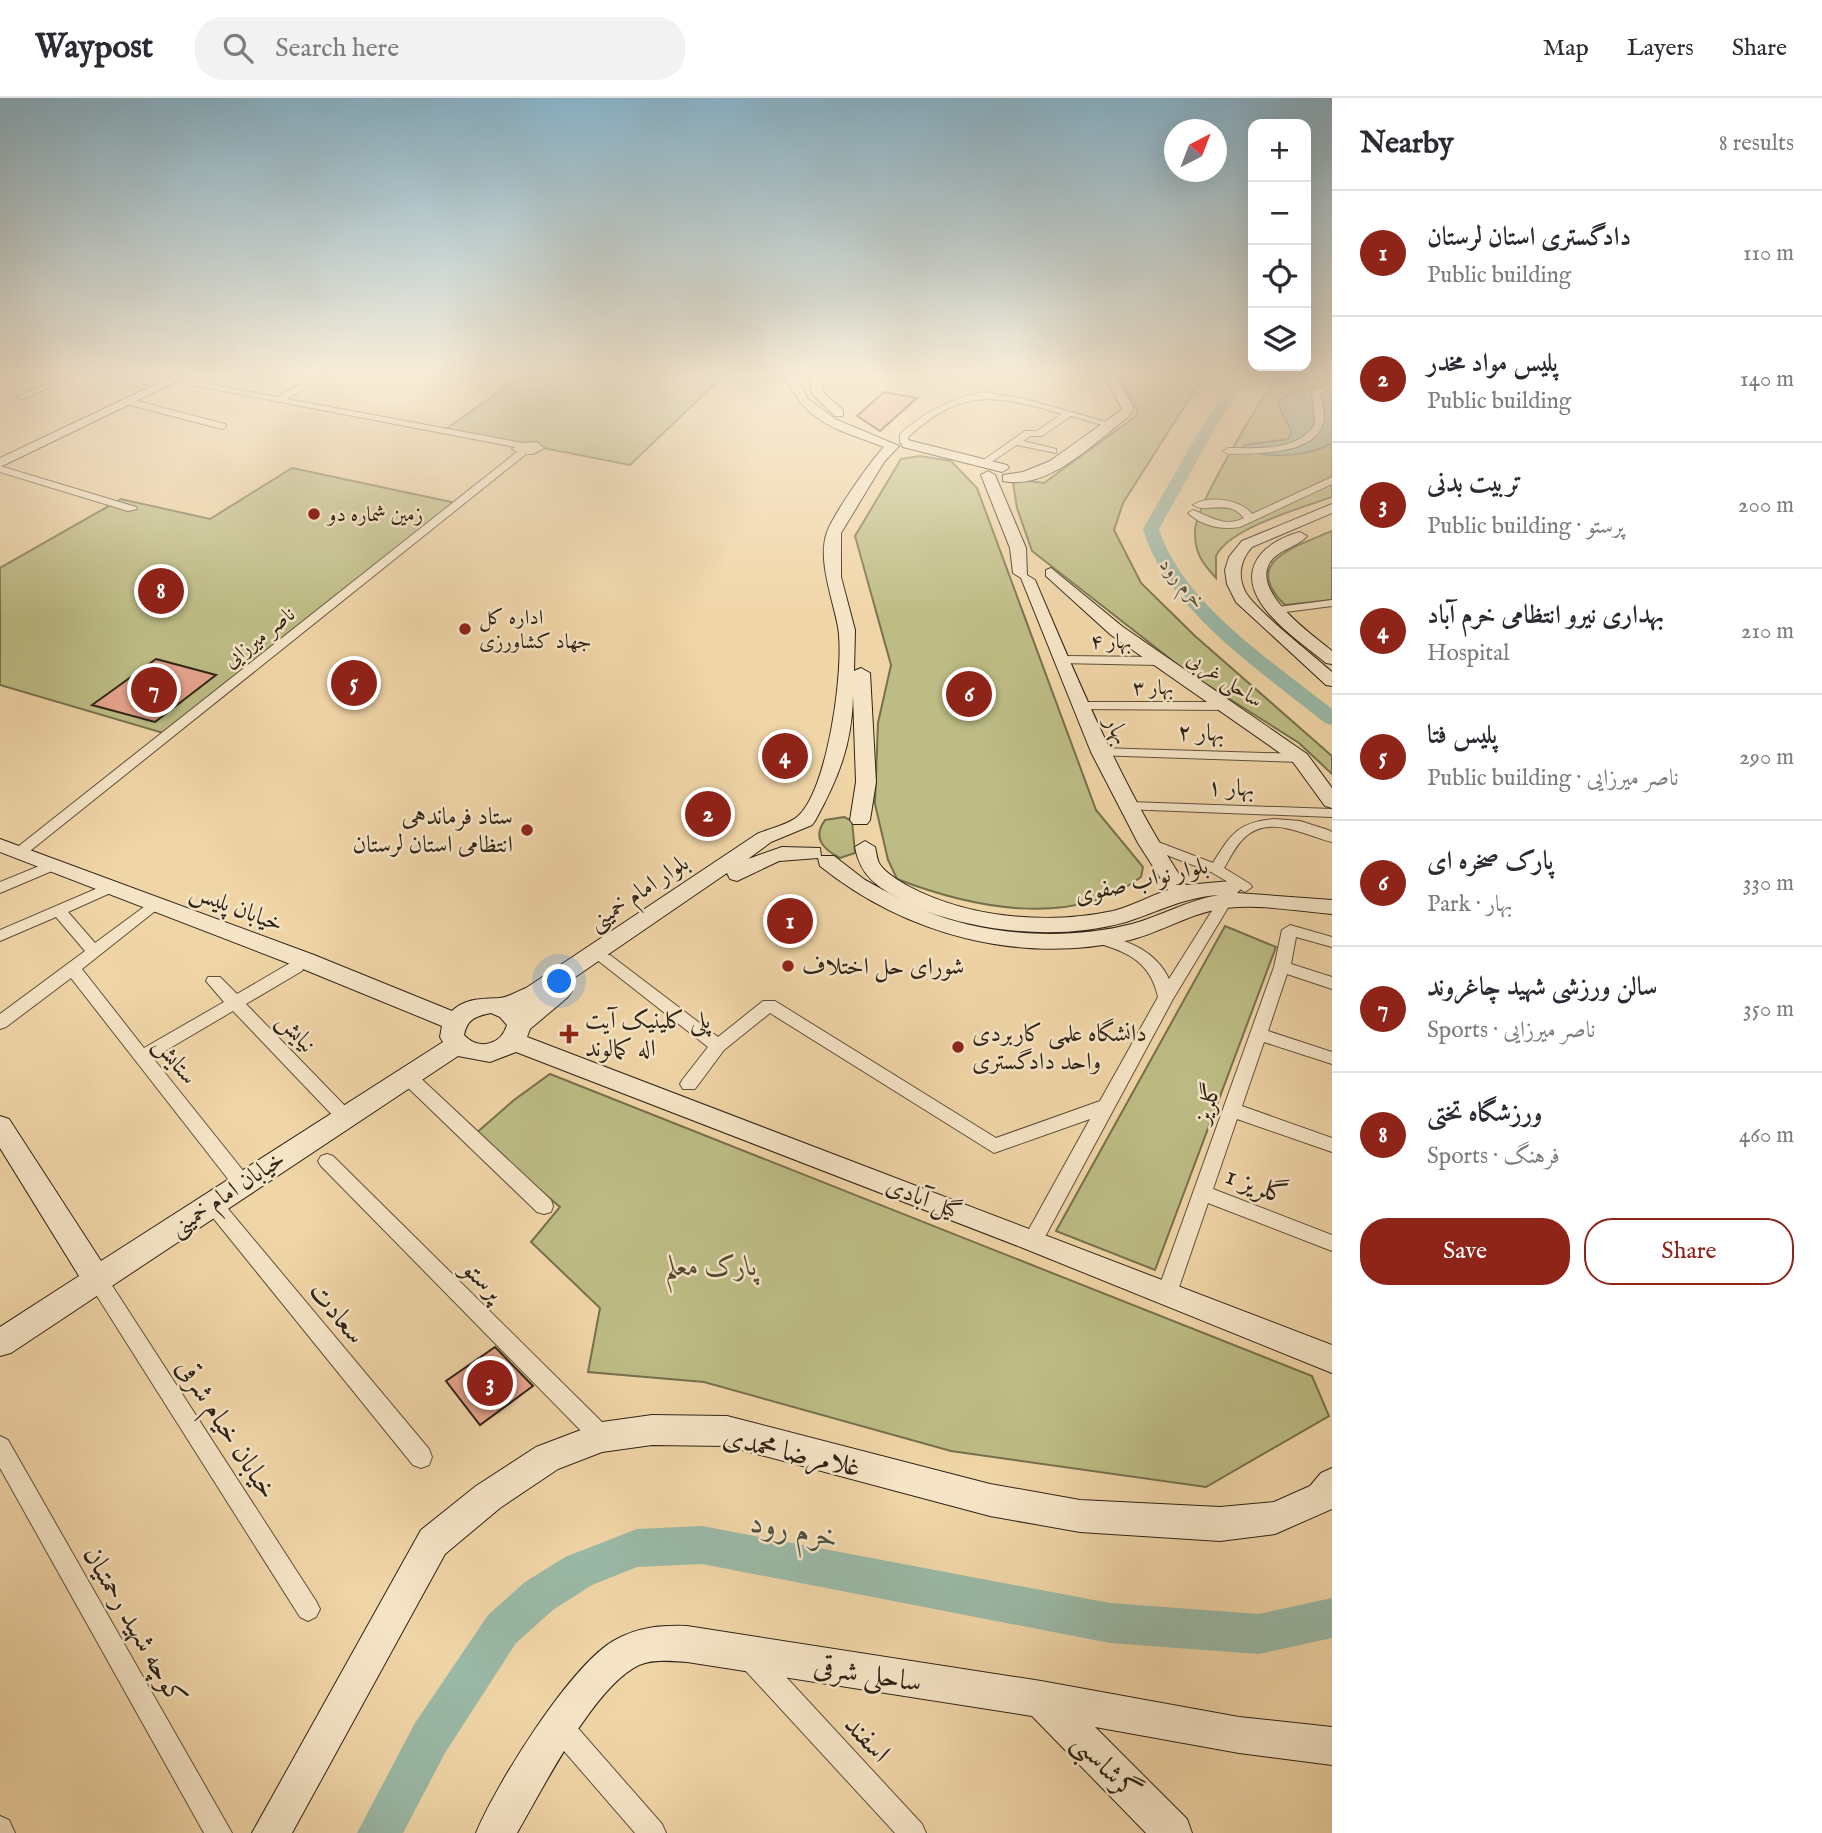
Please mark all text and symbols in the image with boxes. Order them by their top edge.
search box [195,17,685,80]
text: Waypost [35,27,153,69]
icon: search [219,29,257,67]
text: Search here [275,32,399,65]
text: Map [1543,33,1589,64]
text: Layers [1627,33,1694,64]
text: Share [1732,33,1787,64]
north arrow [1164,119,1227,182]
map controls [1248,119,1311,371]
button: + [1248,119,1311,182]
text: Nearby [1360,125,1453,163]
text: 8 results [1719,129,1794,158]
button: − [1248,182,1311,245]
text: دادگستری استان لرستان [1427,221,1631,254]
text: 1 [1379,239,1387,268]
text: 110 m [1743,239,1794,268]
button: locate [1248,245,1311,308]
text: Public building [1427,261,1571,290]
button: layers [1248,308,1311,371]
text: پلیس مواد مخدر [1427,347,1558,380]
text: 2 [1378,365,1388,394]
text: 140 m [1740,365,1794,394]
text: Public building [1427,387,1571,416]
text: تربیت بدنی [1427,467,1522,500]
text: 3 [1379,491,1387,520]
text: 200 m [1738,491,1794,520]
place label: زمین شماره دو [326,502,423,529]
marker: زمین شماره دو [306,506,322,522]
text: Public building · پرستو [1427,512,1624,541]
water label: خرم رود [1150,553,1211,617]
pin: 8 [138,565,184,617]
text: بهداری نیرو انتظامی خرم آباد [1427,599,1664,632]
street label: ناصر میرزایی [218,602,301,675]
place label: اداره کل جهاد کشاورزی [479,605,592,656]
text: 4 [1377,617,1389,646]
text: 210 m [1741,617,1794,646]
marker: اداره کل جهاد کشاورزی [457,621,473,637]
street label: بهار ۴ [1090,629,1132,656]
text: Hospital [1427,639,1509,668]
street label: ساحلی غربی [1181,646,1267,716]
pin: 5 [331,657,377,709]
pin: 7 [131,664,177,716]
pin: 6 [946,668,992,720]
street label: بهار ۳ [1132,675,1174,702]
street label: بهار [1096,710,1137,750]
street label: بهار ۲ [1177,717,1225,750]
text: پلیس فتا [1427,719,1497,752]
pin: 4 [762,730,808,782]
text: 5 [1379,743,1387,772]
text: 290 m [1739,743,1794,772]
text: Public building · ناصر میرزایی [1427,764,1679,793]
street label: بهار ۱ [1207,772,1255,805]
pin: 2 [685,788,731,840]
place label: ستاد فرماندهی انتظامی استان لرستان [352,802,513,861]
marker: ستاد فرماندهی انتظامی استان لرستان [519,822,535,838]
text: پارک صخره ای [1427,845,1554,878]
street label: بلوار امام خمینی [582,848,698,942]
street label: بلوار نواب صفوی [1071,851,1211,912]
text: 6 [1378,869,1388,898]
text: 330 m [1743,869,1794,898]
street label: خیابان پلیس [186,877,287,940]
text: Park · بهار [1427,890,1513,919]
pin: 1 [767,895,813,947]
place label: شورای حل اختلاف [802,952,964,983]
marker: شورای حل اختلاف [780,958,796,974]
your location [542,964,576,998]
text: سالن ورزشی شهید چاغروند [1427,971,1658,1004]
text: 7 [1378,995,1388,1024]
text: 350 m [1743,995,1794,1024]
street label: نیایش [269,1006,322,1060]
place label: پلی کلینیک آیت اله کمالوند [585,1006,712,1065]
text: Sports · ناصر میرزایی [1427,1016,1595,1045]
place label: دانشگاه علمی کاربردی واحد دادگستری [972,1018,1147,1078]
marker: پلی کلینیک آیت اله کمالوند [559,1024,579,1044]
street label: ستایش [146,1030,204,1091]
marker: دانشگاه علمی کاربردی واحد دادگستری [950,1039,966,1055]
street label: گلریز [1185,1079,1230,1130]
text: ورزشگاه تختی [1427,1097,1542,1130]
text: 8 [1378,1121,1388,1150]
text: 460 m [1739,1121,1794,1150]
text: Sports · فرهنگ [1427,1142,1560,1171]
street label: خیابان امام خمینی [164,1144,294,1248]
street label: گلریز 1 [1220,1158,1292,1214]
street label: گیل آبادی [881,1171,966,1228]
button: Save [1360,1218,1570,1285]
button: Share [1584,1218,1794,1285]
street label: پرستو [452,1250,513,1311]
park label: پارک معلم [664,1250,760,1294]
street label: سعادت [300,1275,372,1352]
street label: خیابان خیام شرقی [163,1352,284,1509]
pin: 3 [467,1357,513,1409]
street label: غلامرضا محمدی [719,1421,864,1486]
water label: خرم رود [746,1503,842,1565]
street label: کوچه شهید رحمتیان [74,1540,194,1712]
street label: ساحلی شرقی [811,1650,924,1702]
street label: اسفند [835,1709,897,1771]
street label: گرشاسبی [1062,1724,1149,1812]

